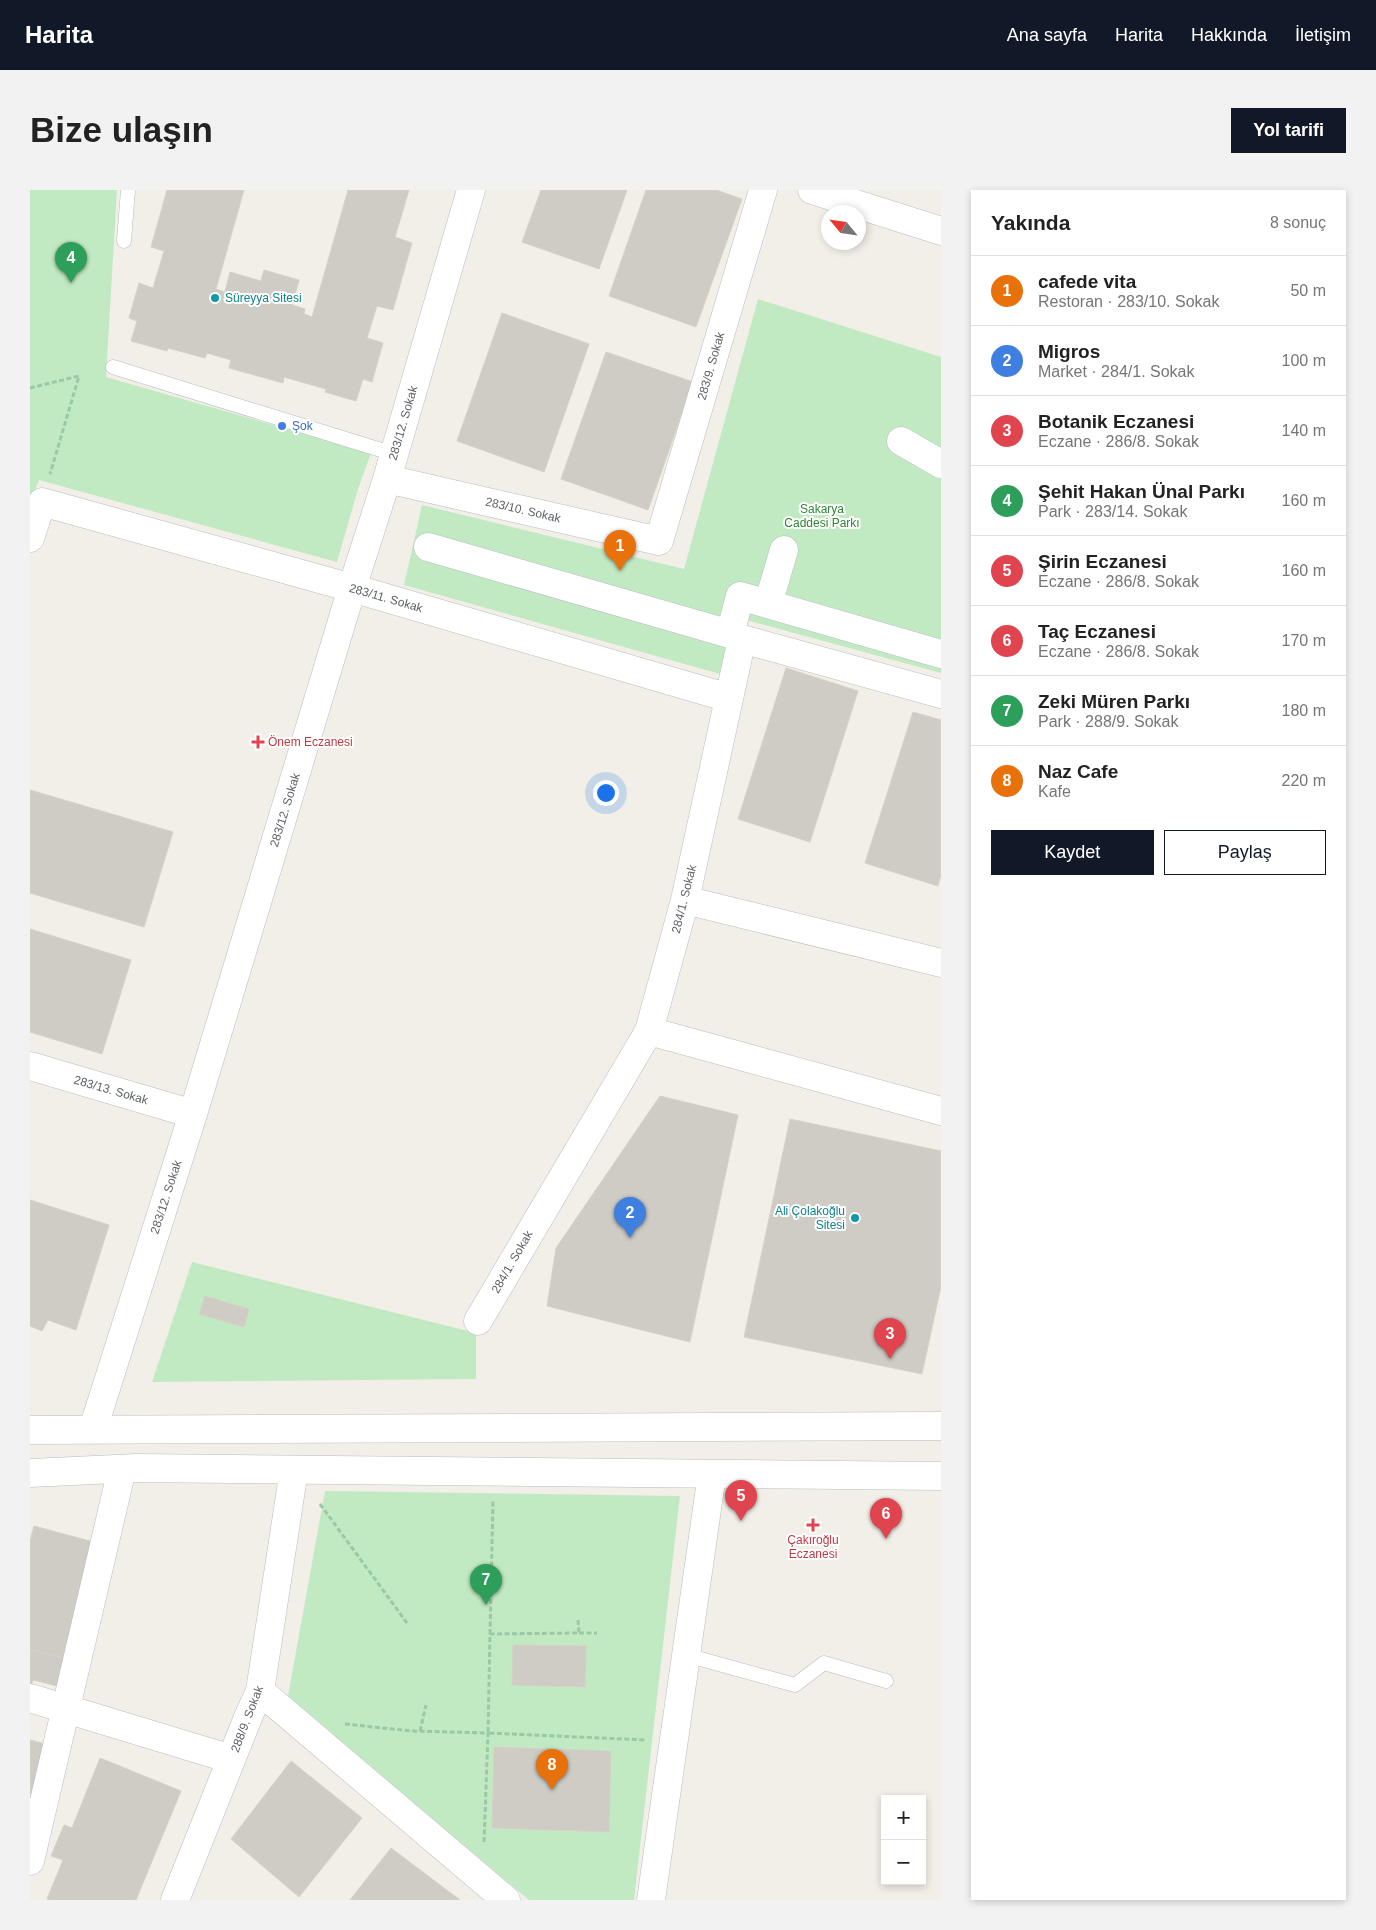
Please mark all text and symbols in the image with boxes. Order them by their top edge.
text: Harita [25,21,93,48]
text: Ana sayfa [1007,25,1087,45]
text: Harita [1115,25,1163,45]
text: Hakkında [1191,25,1267,45]
text: İletişim [1295,25,1351,45]
button: Yol tarifi [1231,108,1346,153]
text: Bize ulaşın [30,110,213,149]
north arrow [821,205,866,250]
text: Yakında [991,211,1070,234]
text: 8 sonuç [1270,214,1326,231]
pin: 4 [55,242,87,283]
text: cafede vita [1038,271,1136,292]
text: 1 [1003,282,1011,299]
text: 50 m [1290,282,1326,299]
place label: Süreyya Sitesi [225,291,302,305]
marker: Süreyya Sitesi [209,292,221,304]
text: Restoran · 283/10. Sokak [1038,293,1219,310]
street label: 283/9. Sokak [695,329,728,402]
text: Migros [1038,341,1100,362]
text: 2 [1003,352,1011,369]
text: 100 m [1282,352,1326,369]
text: Market · 284/1. Sokak [1038,363,1195,380]
street label: 283/12. Sokak [386,383,421,462]
text: Botanik Eczanesi [1038,411,1194,432]
place label: Şok [292,419,314,433]
marker: Şok [276,420,288,432]
text: 3 [1003,422,1011,439]
text: 140 m [1282,422,1326,439]
text: Eczane · 286/8. Sokak [1038,433,1199,450]
text: Şehit Hakan Ünal Parkı [1038,481,1245,502]
text: 4 [1003,492,1011,509]
text: 160 m [1282,492,1326,509]
street label: 283/10. Sokak [484,495,563,526]
park label: Sakarya Caddesi Parkı [784,502,860,530]
text: Park · 283/14. Sokak [1038,503,1187,520]
pin: 1 [604,530,636,571]
text: Şirin Eczanesi [1038,551,1167,572]
text: 5 [1003,562,1011,579]
text: 160 m [1282,562,1326,579]
text: Eczane · 286/8. Sokak [1038,573,1199,590]
street label: 283/11. Sokak [348,581,425,615]
text: Taç Eczanesi [1038,621,1156,642]
text: 6 [1003,632,1011,649]
text: 170 m [1282,632,1326,649]
text: Eczane · 286/8. Sokak [1038,643,1199,660]
text: Zeki Müren Parkı [1038,691,1190,712]
text: 7 [1003,702,1011,719]
text: 180 m [1282,702,1326,719]
text: Park · 288/9. Sokak [1038,713,1179,730]
place label: Önem Eczanesi [268,735,353,749]
marker: Önem Eczanesi [252,736,264,748]
text: Naz Cafe [1038,761,1118,782]
street label: 283/12. Sokak [267,770,303,849]
text: 8 [1003,772,1011,789]
text: 220 m [1282,772,1326,789]
your location [593,780,619,806]
text: Kafe [1038,783,1071,800]
button: Kaydet [991,830,1154,875]
button: Paylaş [1164,830,1326,875]
street label: 284/1. Sokak [669,862,700,935]
street label: 283/13. Sokak [72,1073,151,1108]
street label: 283/12. Sokak [147,1157,185,1236]
pin: 2 [614,1197,646,1238]
place label: Ali Çolakoğlu Sitesi [775,1204,845,1232]
marker: Ali Çolakoğlu Sitesi [849,1212,861,1224]
street label: 284/1. Sokak [488,1227,536,1296]
pin: 3 [874,1318,906,1359]
pin: 5 [725,1480,757,1521]
pin: 6 [870,1498,902,1539]
marker: Çakıroğlu Eczanesi [807,1519,819,1531]
place label: Çakıroğlu Eczanesi [787,1533,839,1561]
pin: 7 [470,1564,502,1605]
street label: 288/9. Sokak [228,1683,266,1754]
pin: 8 [536,1749,568,1790]
map controls [881,1795,926,1885]
button: + [881,1795,926,1840]
button: − [881,1840,926,1885]

